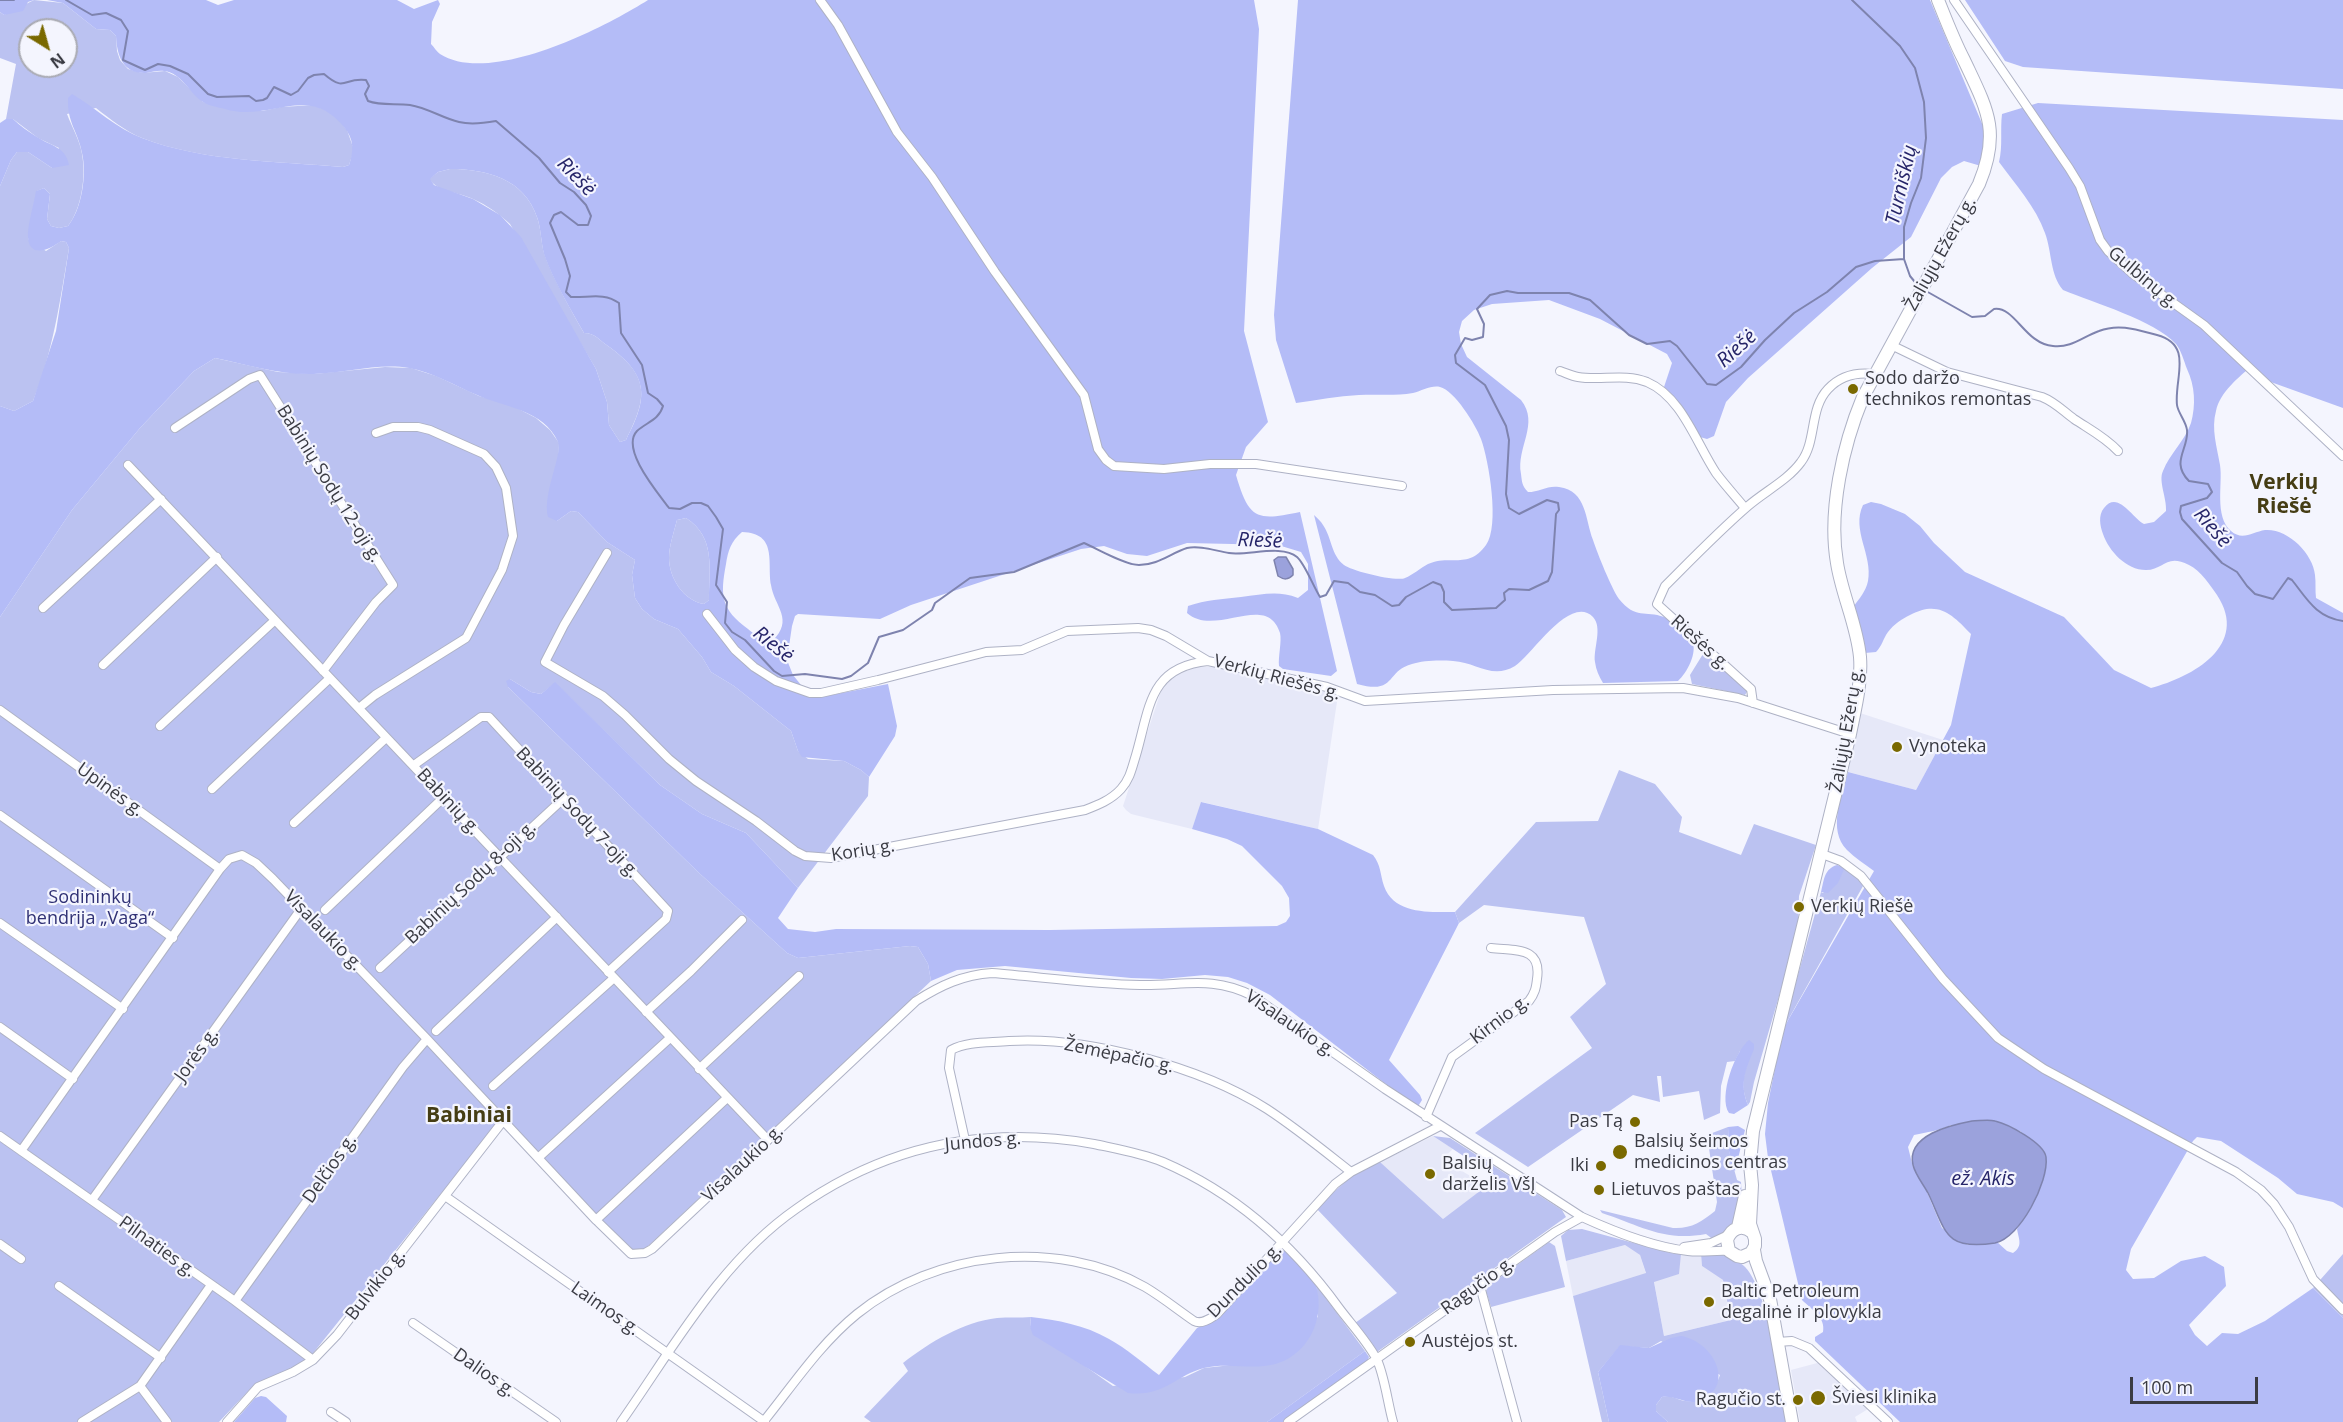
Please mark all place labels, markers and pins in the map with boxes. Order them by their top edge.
place label: Sodo daržo technikos remontas [1865,368,2031,410]
marker: Sodo daržo technikos remontas [1846,382,1860,396]
place label: Vynoteka [1909,736,1987,758]
marker: Vynoteka [1890,740,1904,754]
place label: Verkių Riešė [1811,896,1913,918]
marker: Verkių Riešė [1792,900,1806,914]
place label: Pas Tą [1569,1111,1623,1133]
marker: Pas Tą [1628,1115,1642,1129]
place label: Balsių šeimos medicinos centras [1634,1131,1787,1174]
marker: Balsių šeimos medicinos centras [1611,1143,1629,1161]
place label: Balsių darželis VšĮ [1442,1153,1536,1196]
place label: Iki [1570,1155,1589,1177]
marker: Iki [1594,1159,1608,1173]
marker: Balsių darželis VšĮ [1423,1167,1437,1181]
place label: Lietuvos paštas [1611,1179,1740,1201]
marker: Lietuvos paštas [1592,1183,1606,1197]
place label: Baltic Petroleum degalinė ir plovykla [1721,1281,1882,1324]
marker: Baltic Petroleum degalinė ir plovykla [1702,1295,1716,1309]
place label: Austėjos st. [1422,1331,1518,1353]
marker: Austėjos st. [1403,1335,1417,1349]
place label: Šviesi klinika [1832,1387,1937,1409]
place label: Ragučio st. [1696,1389,1786,1411]
marker: Šviesi klinika [1809,1389,1827,1407]
marker: Ragučio st. [1791,1393,1805,1407]

